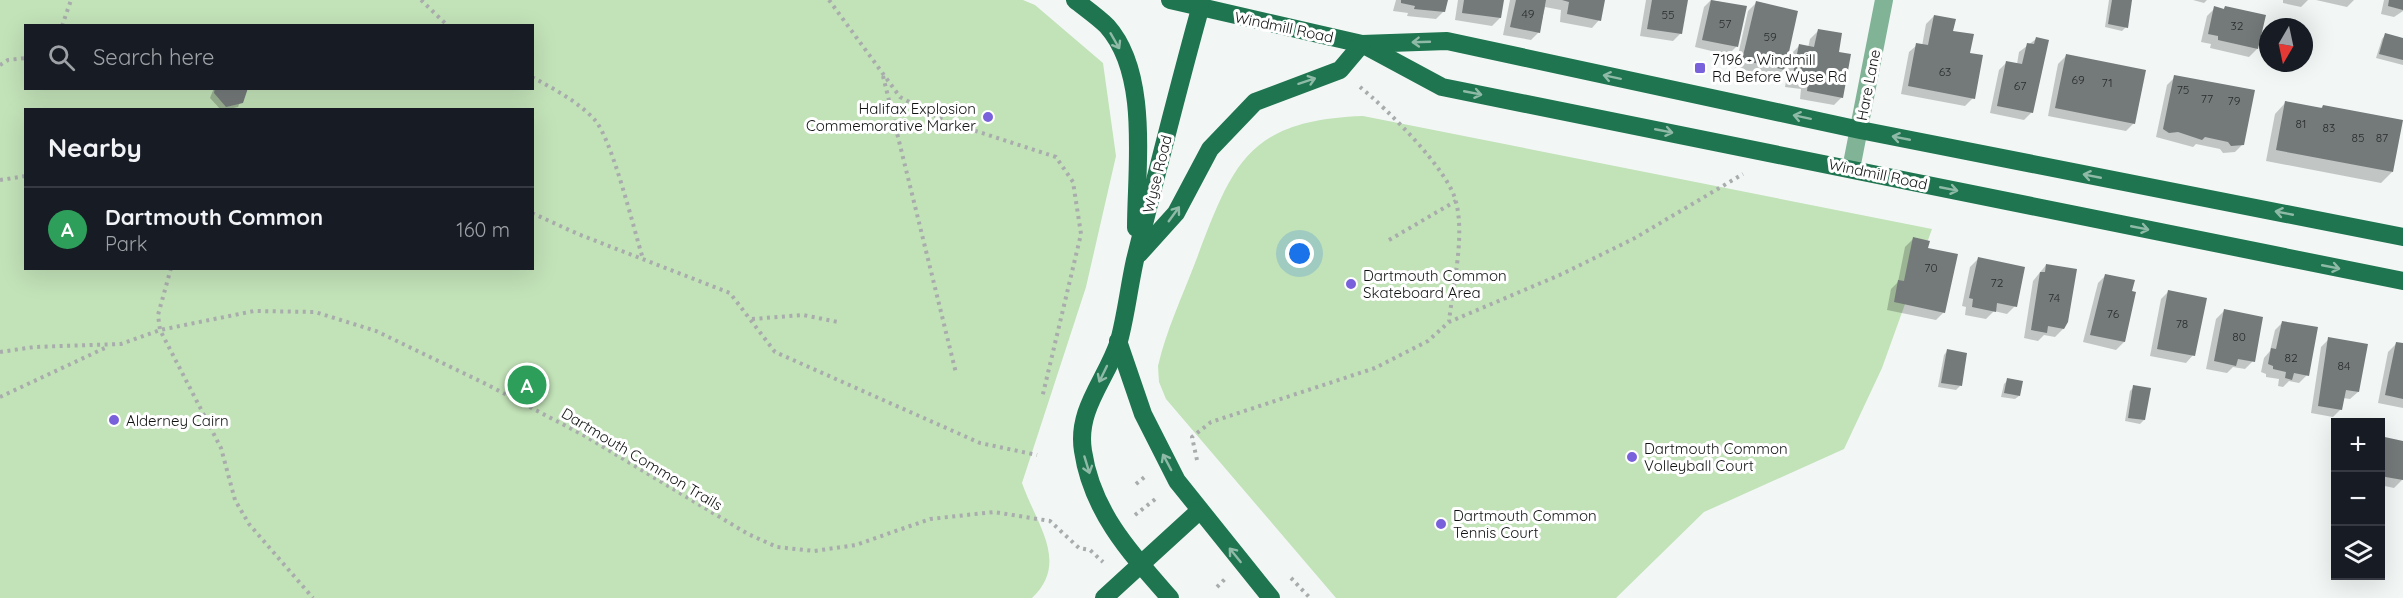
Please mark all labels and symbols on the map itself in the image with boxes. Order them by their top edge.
house number: 49 [1522,6,1535,21]
street label: Windmill Road [1233,7,1335,47]
house number: 55 [1661,7,1675,22]
house number: 57 [1719,16,1731,31]
house number: 32 [2231,18,2244,33]
north arrow [2259,18,2313,72]
house number: 59 [1763,29,1777,44]
one-way arrow [1110,32,1122,49]
one-way arrow [1411,36,1431,48]
street label: Hare Lane [1852,48,1884,122]
place label: 7196 - Windmill Rd Before Wyse Rd [1712,50,1847,86]
marker: 7196 - Windmill Rd Before Wyse Rd [1693,61,1707,75]
house number: 63 [1939,64,1951,79]
one-way arrow [1603,70,1622,82]
house number: 69 [2071,72,2085,87]
one-way arrow [1297,75,1316,86]
house number: 71 [2101,75,2113,90]
house number: 67 [2014,78,2026,93]
house number: 75 [2177,82,2189,97]
one-way arrow [1462,88,1482,99]
house number: 77 [2201,91,2213,106]
house number: 79 [2228,93,2241,108]
place label: Halifax Explosion Commemorative Marker [806,99,976,135]
marker: Halifax Explosion Commemorative Marker [981,110,995,124]
one-way arrow [1793,111,1812,123]
house number: 81 [2296,116,2306,131]
house number: 83 [2323,120,2335,135]
one-way arrow [1653,126,1673,137]
house number: 85 [2351,130,2365,145]
house number: 87 [2376,130,2388,145]
one-way arrow [1892,132,1911,143]
street label: Wyse Road [1138,133,1176,215]
street label: Windmill Road [1827,154,1929,194]
one-way arrow [2083,170,2103,181]
one-way arrow [1939,184,1958,195]
one-way arrow [1168,206,1180,222]
one-way arrow [2274,207,2294,218]
one-way arrow [2130,223,2150,234]
your location [1285,239,1314,268]
house number: 70 [1924,260,1938,275]
one-way arrow [2322,261,2341,273]
place label: Dartmouth Common Skateboard Area [1363,266,1507,302]
house number: 72 [1991,275,2004,290]
marker: Dartmouth Common Skateboard Area [1344,277,1358,291]
house number: 74 [2048,290,2060,305]
house number: 76 [2107,306,2120,321]
house number: 78 [2176,316,2188,331]
house number: 80 [2232,329,2246,344]
house number: 82 [2284,350,2298,365]
house number: 84 [2338,358,2350,373]
pin: A [508,362,546,408]
one-way arrow [1096,365,1108,383]
street label: Dartmouth Common Trails [558,403,726,515]
place label: Alderney Cairn [126,411,229,430]
marker: Alderney Cairn [107,413,121,427]
place label: Dartmouth Common Volleyball Court [1644,439,1788,475]
marker: Dartmouth Common Volleyball Court [1625,450,1639,464]
one-way arrow [1161,454,1173,471]
one-way arrow [1082,455,1093,474]
place label: Dartmouth Common Tennis Court [1453,506,1597,542]
marker: Dartmouth Common Tennis Court [1434,517,1448,531]
one-way arrow [1228,547,1241,563]

